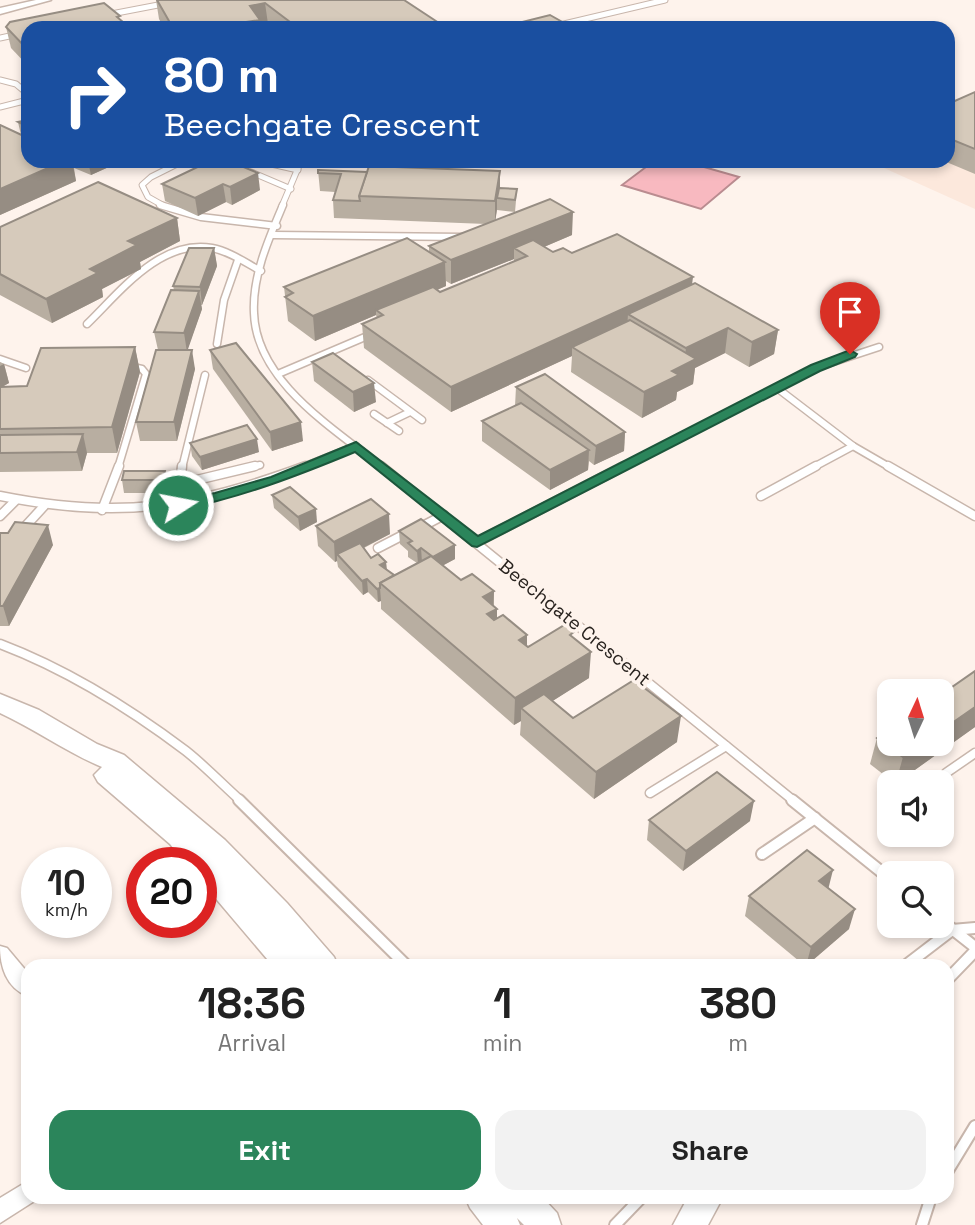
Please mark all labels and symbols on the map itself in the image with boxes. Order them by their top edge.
pin [820,282,880,354]
position arrow [141,468,215,542]
street label: Beechgate Crescent [494,553,656,691]
north arrow [877,679,954,756]
speed limit sign: 20 [126,847,217,938]

